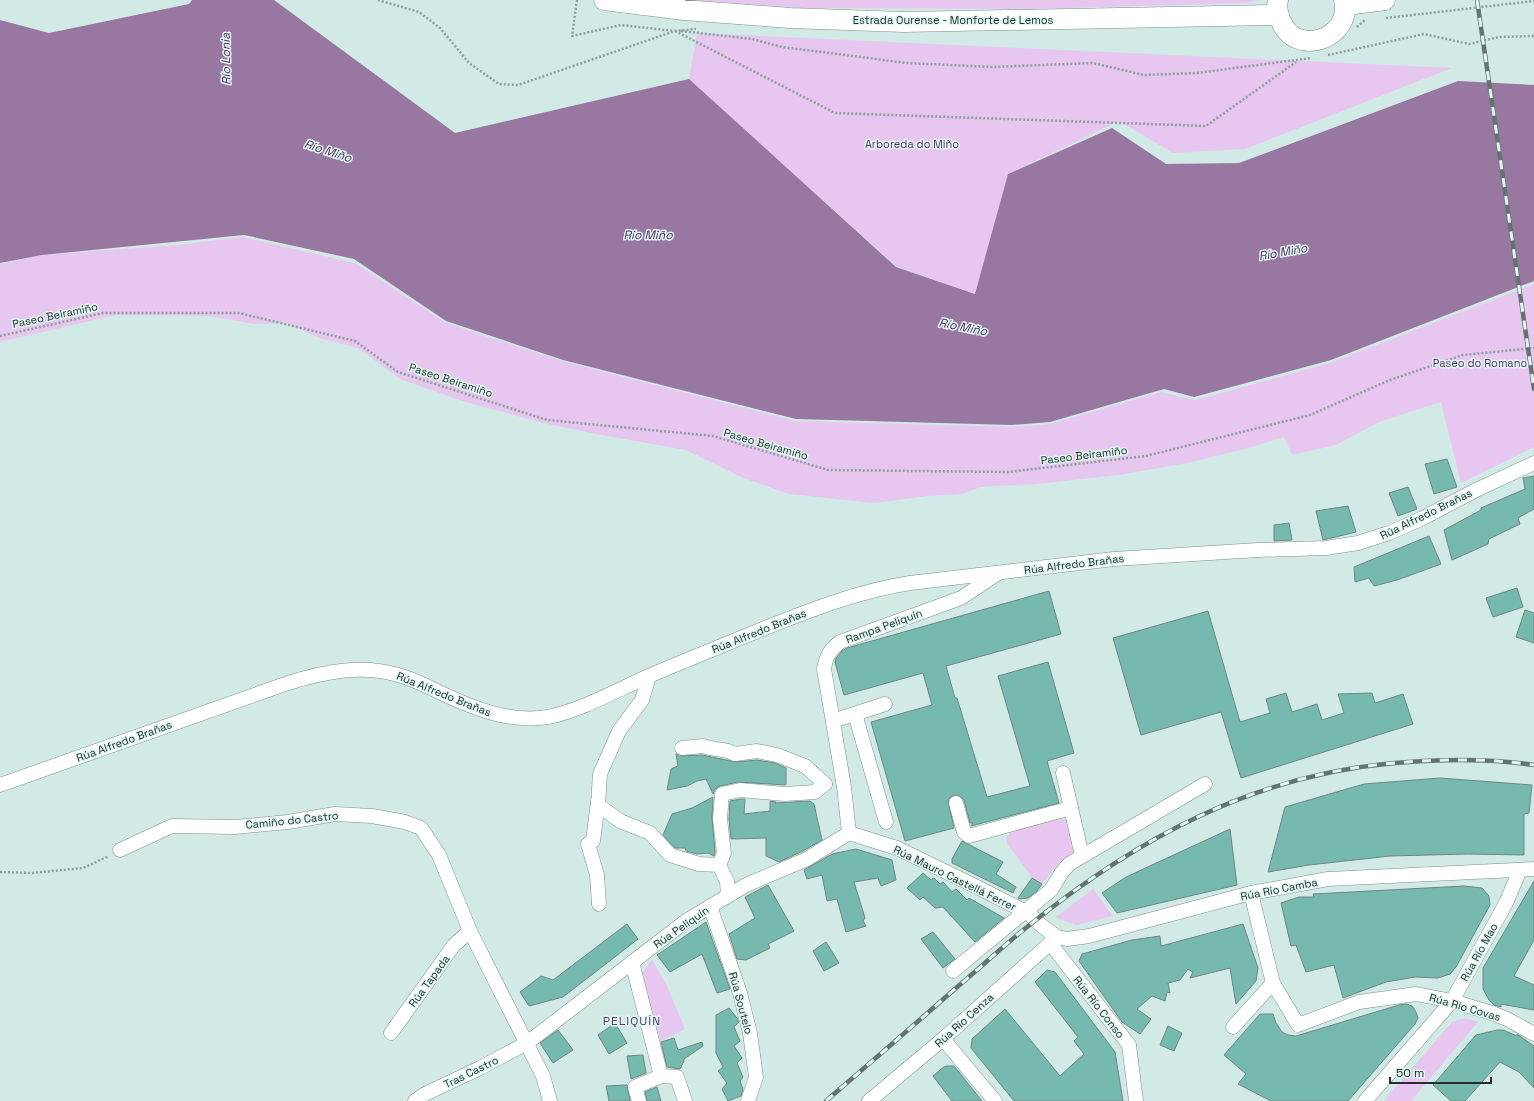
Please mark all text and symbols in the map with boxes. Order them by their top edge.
street label: Estrada Ourense - Monforte de Lemos [853,13,1053,27]
water label: Río Lonia [218,33,234,85]
water label: Río Miño [302,136,354,166]
park label: Arboreda do Miño [865,137,959,151]
water label: Río Miño [623,227,673,243]
water label: Río Miño [1257,240,1309,264]
street label: Paseo Beiramiño [11,299,99,331]
water label: Río Miño [937,314,989,340]
park label: Paseo do Romano [1433,356,1527,370]
street label: Paseo Beiramiño [407,360,495,400]
street label: Paseo Beiramiño [722,425,810,463]
street label: Paseo Beiramiño [1040,443,1128,467]
street label: Rúa Alfredo Brañas [1378,486,1475,542]
street label: Rúa Alfredo Brañas [1023,551,1125,577]
street label: Rúa Alfredo Brañas [710,606,808,656]
street label: Rampa Peliquín [844,606,924,646]
street label: Rúa Alfredo Brañas [395,669,493,719]
street label: Rúa Alfredo Brañas [74,717,174,765]
street label: Camiño do Castro [245,808,339,832]
street label: Rúa Mauro Castellá Ferrer [891,842,1019,914]
street label: Rúa Río Camba [1239,875,1319,903]
street label: Rúa Peliquín [651,903,711,951]
street label: Rúa Río Mao [1457,920,1501,984]
street label: Rúa Tapada [405,952,453,1010]
street label: Rúa Soutelo [726,970,756,1036]
street label: Rúa Río Conso [1070,973,1128,1041]
street label: Rúa Río Cenza [932,989,997,1050]
street label: Rúa Río Covas [1428,990,1502,1024]
district label: PELIQUÍN [603,1013,661,1029]
street label: Tras Castro [441,1053,501,1091]
scale bar [1390,1059,1491,1085]
text: 50 m [1396,1065,1424,1081]

